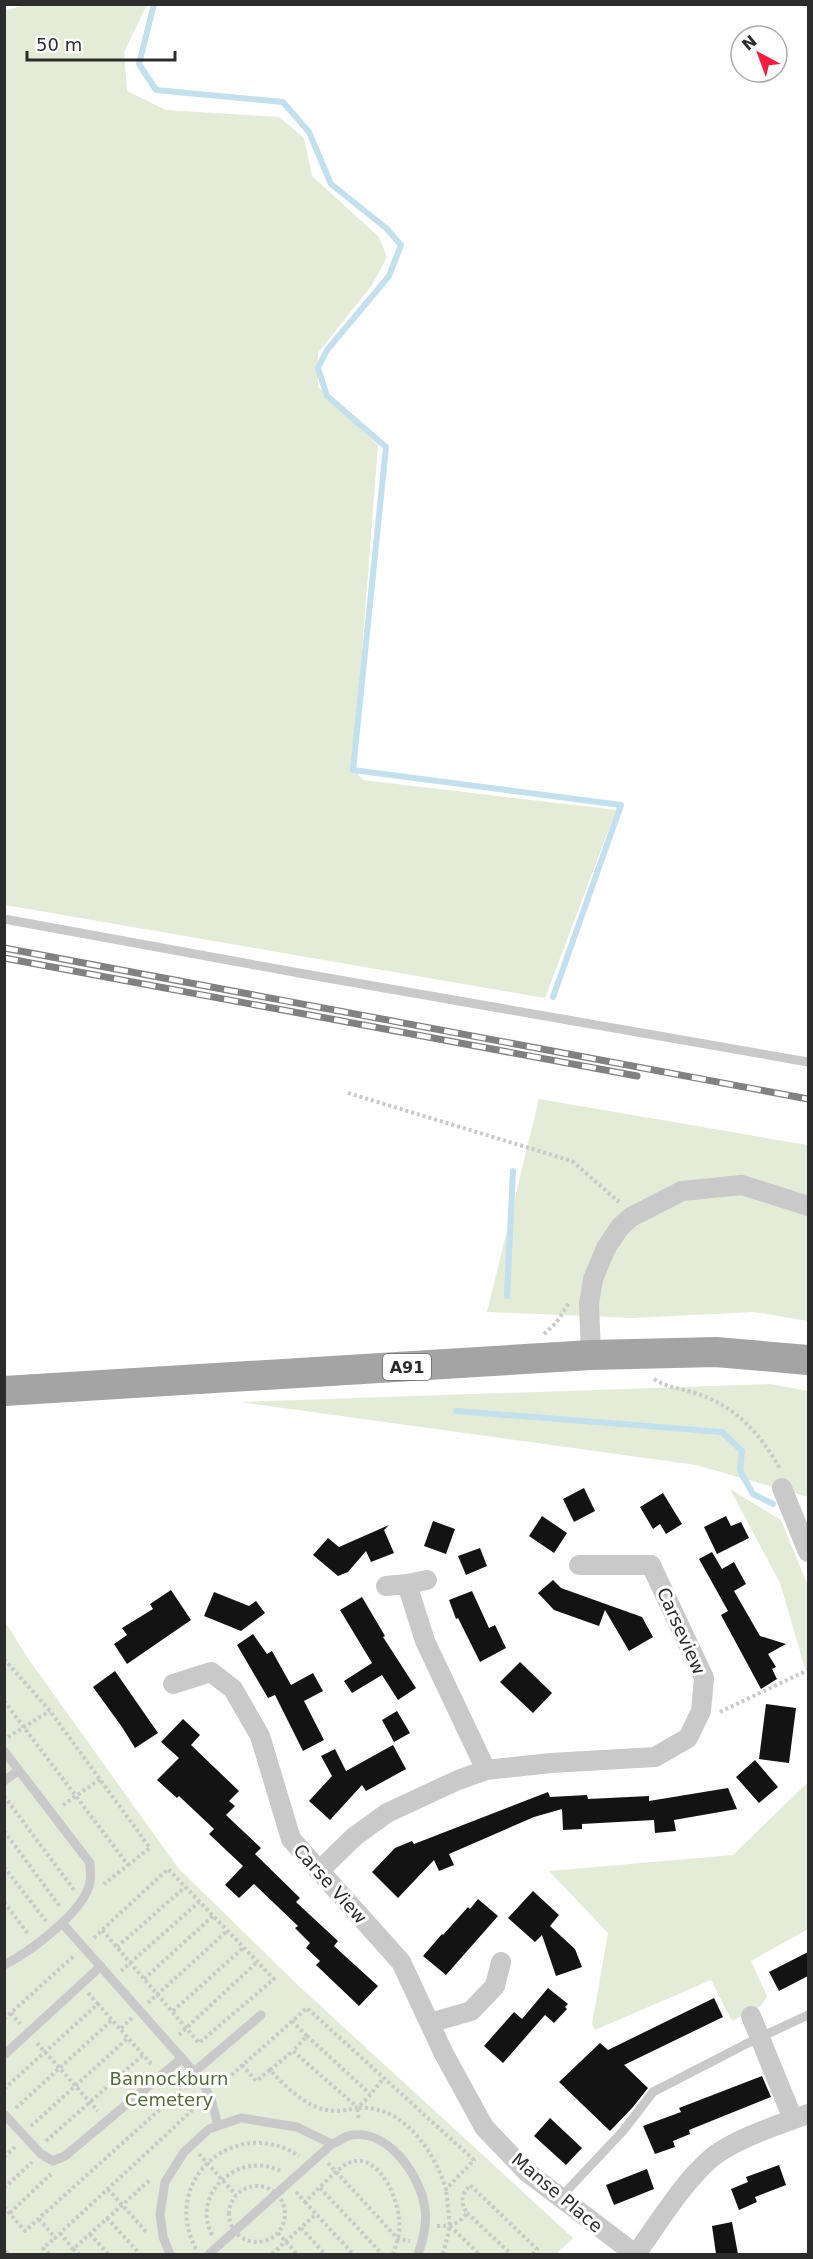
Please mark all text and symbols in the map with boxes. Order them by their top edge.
scale bar [27,24,176,62]
north arrow [729,24,789,84]
text: N [738,31,761,55]
text: 50 m [36,34,82,55]
road number: A91 [383,1354,431,1380]
street label: Carseview [653,1584,710,1678]
street label: Carse View [289,1840,372,1928]
park label: Bannockburn Cemetery [110,2068,228,2110]
street label: Manse Place [508,2149,607,2237]

